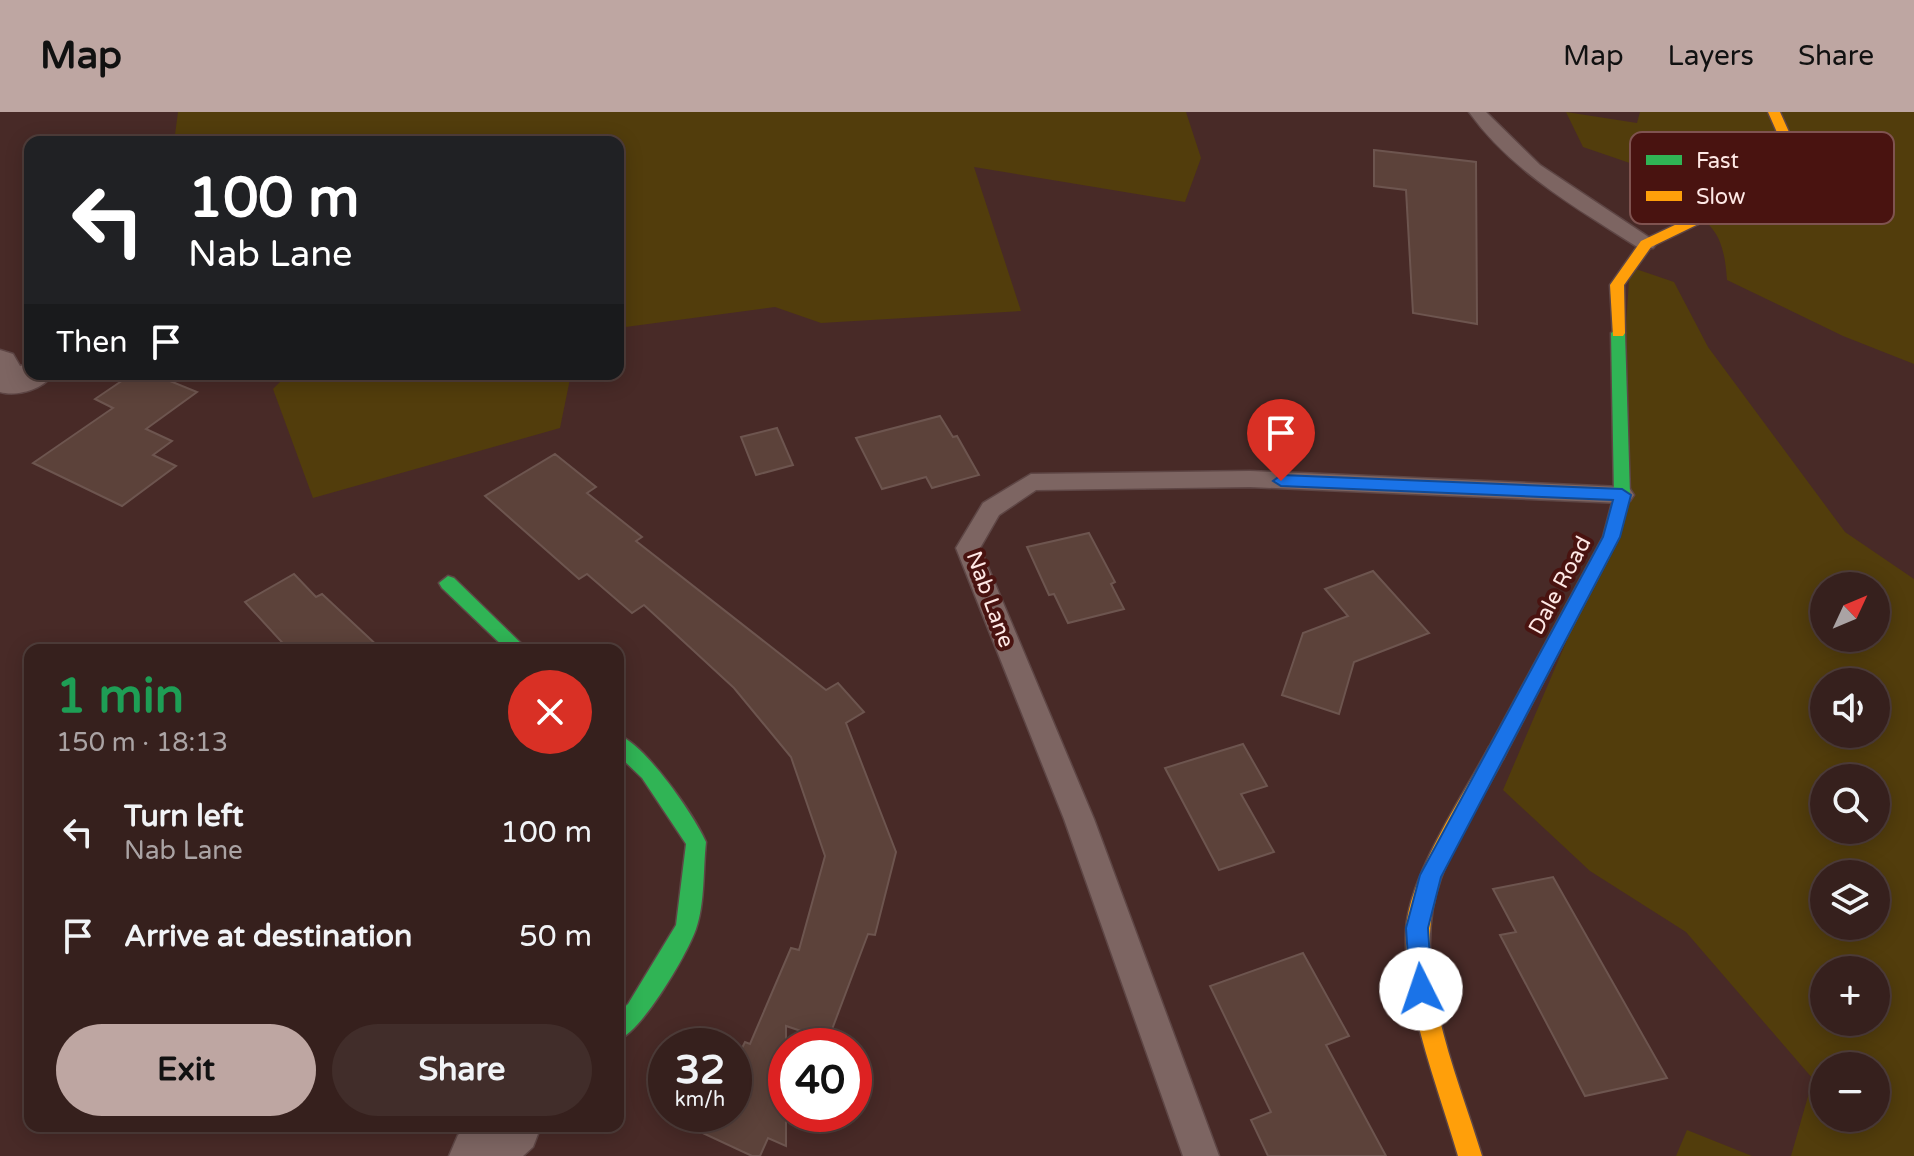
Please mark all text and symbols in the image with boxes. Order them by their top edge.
text: Map [40,33,122,79]
text: Map [1563,39,1624,73]
text: Layers [1668,39,1754,73]
text: Share [1798,39,1874,73]
legend [1630,132,1894,224]
text: Fast [1696,148,1739,174]
text: 100 m [188,165,359,232]
icon: left [56,168,160,272]
text: Slow [1696,184,1746,210]
text: Nab Lane [188,233,352,276]
icon: arrive [144,320,188,364]
text: Then [56,324,128,361]
pin [1247,399,1315,481]
icon: arrive [1259,411,1303,455]
street label: Dale Road [1523,532,1597,639]
street label: Nab Lane [961,548,1019,651]
north arrow [1810,572,1890,652]
map controls [1810,572,1890,1132]
text: 1 min [56,668,184,726]
button: sound [1810,668,1890,748]
button: close [508,670,592,754]
text: 150 m · 18:13 [56,727,228,758]
button: search [1810,764,1890,844]
text: Turn left [124,798,243,835]
icon: left [56,810,100,854]
text: 100 m [500,814,592,851]
text: Nab Lane [124,835,243,866]
button: layers [1810,860,1890,940]
icon: arrive [56,914,100,958]
text: Arrive at destination [124,918,412,955]
text: 50 m [519,918,592,955]
position arrow [1379,947,1463,1031]
button: + [1810,956,1890,1036]
button: Exit [56,1024,316,1116]
button: Share [332,1024,592,1116]
speed limit sign: 40 [768,1028,872,1132]
text: 32 [675,1046,725,1094]
button: − [1810,1052,1890,1132]
text: km/h [675,1088,725,1112]

